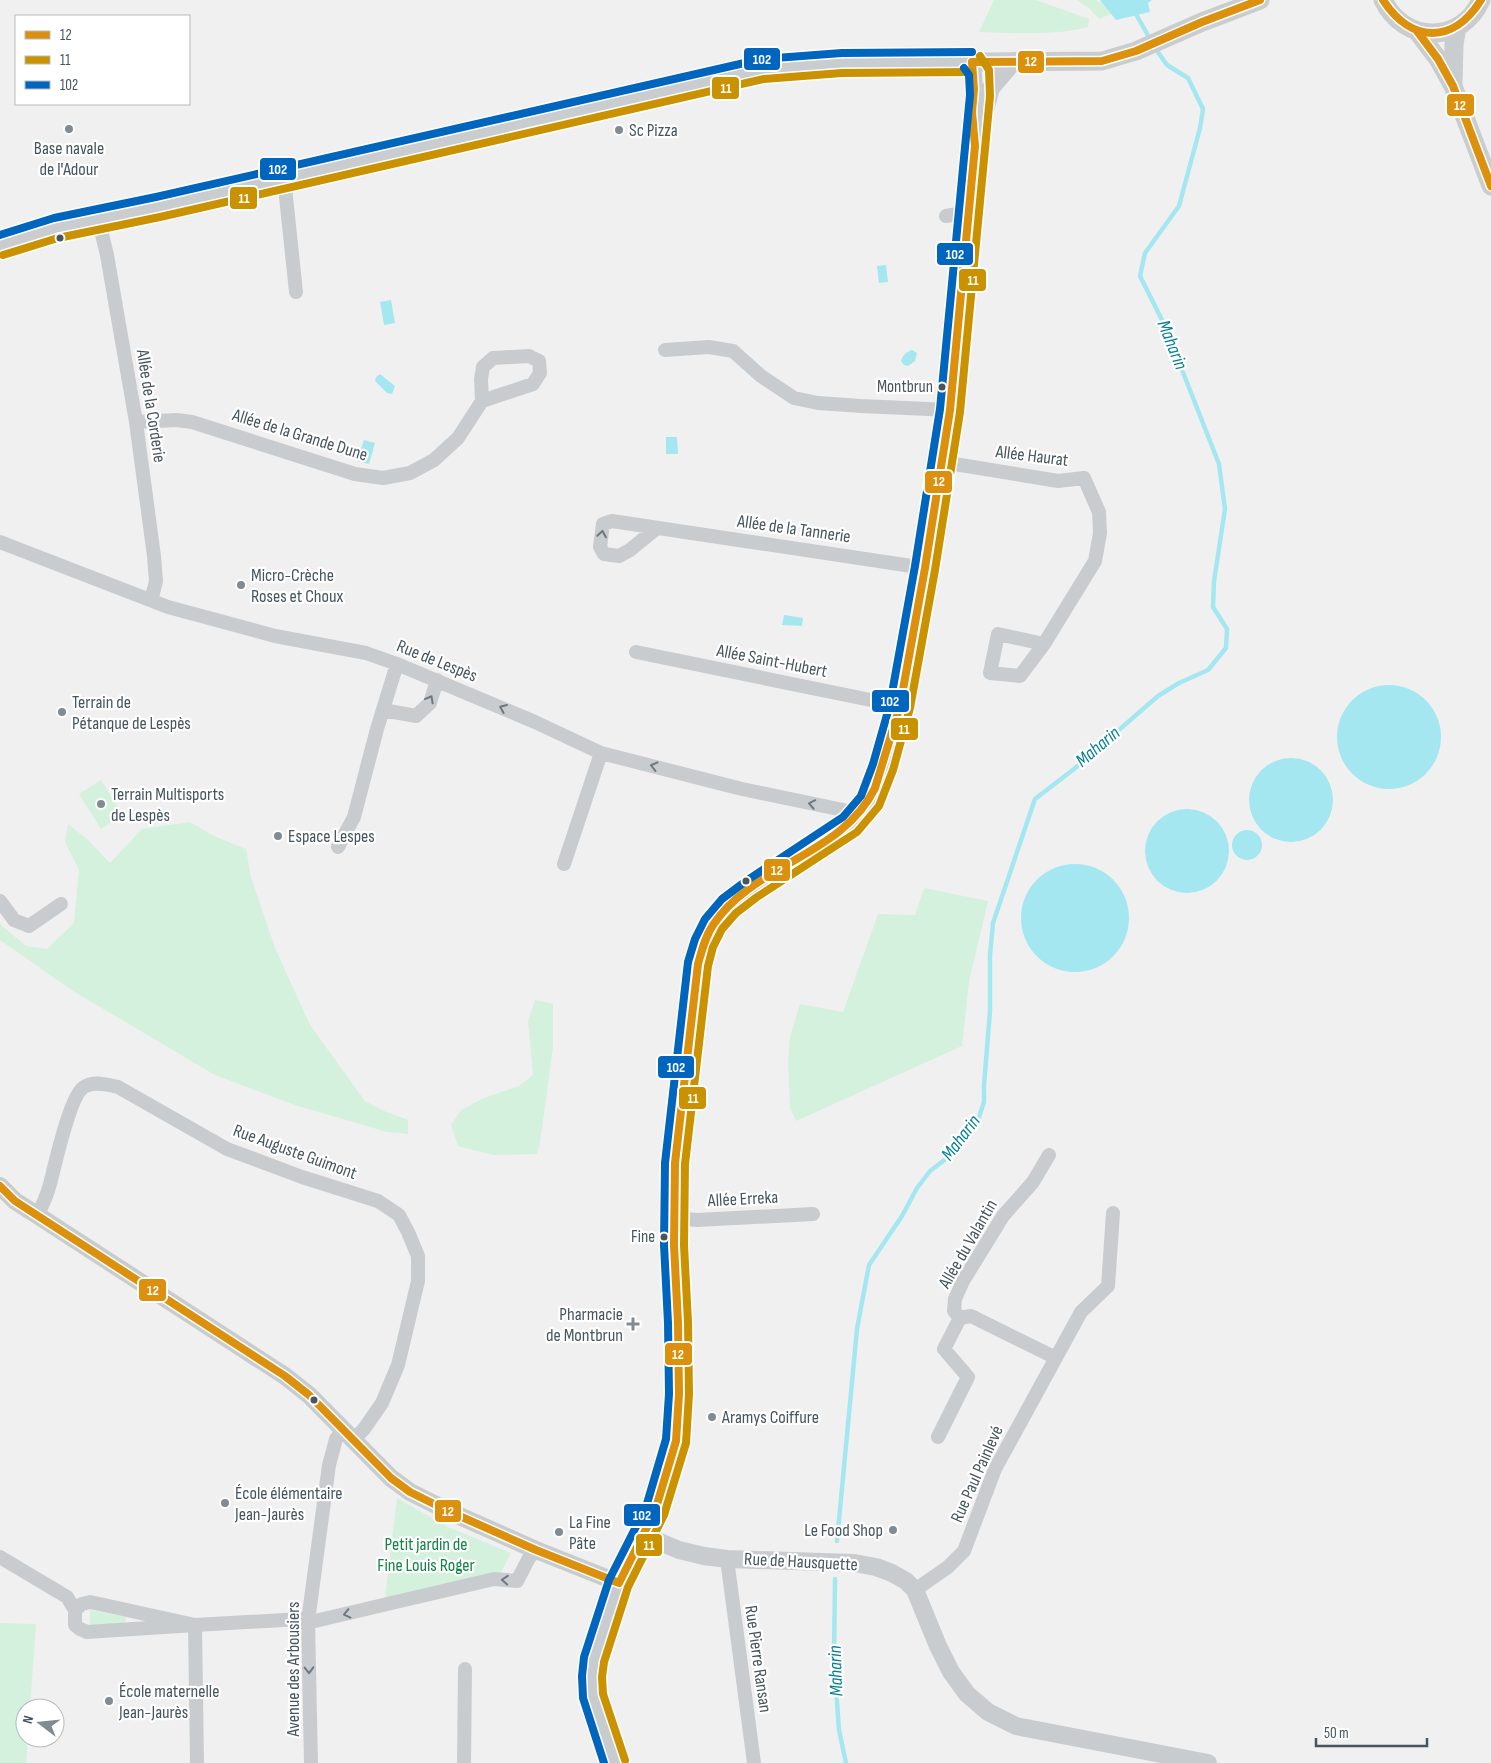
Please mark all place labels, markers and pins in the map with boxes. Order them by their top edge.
place label: Sc Pizza [629,120,678,141]
marker: Base navale de l'Adour [63,123,75,135]
marker: Sc Pizza [613,124,625,136]
place label: Base navale de l'Adour [34,138,104,180]
unlabelled marker [55,233,65,243]
place label: Montbrun [877,377,933,397]
marker: Montbrun [937,382,947,392]
place label: Micro-Crèche Roses et Choux [251,565,344,607]
marker: Micro-Crèche Roses et Choux [235,579,247,591]
place label: Terrain de Pétanque de Lespès [72,692,191,734]
marker: Terrain de Pétanque de Lespès [56,706,68,718]
place label: Terrain Multisports de Lespès [111,784,224,826]
marker: Terrain Multisports de Lespès [95,798,107,810]
place label: Espace Lespes [288,826,375,847]
marker: Espace Lespes [272,830,284,842]
unlabelled marker [741,876,751,886]
place label: Fine [631,1227,655,1247]
marker: Fine [659,1232,669,1242]
place label: Pharmacie de Montbrun [546,1304,623,1346]
marker: Pharmacie de Montbrun [627,1318,639,1330]
unlabelled marker [309,1395,319,1405]
place label: Aramys Coiffure [721,1407,819,1428]
marker: Aramys Coiffure [706,1411,718,1423]
place label: École élémentaire Jean-Jaurès [234,1483,343,1525]
marker: École élémentaire Jean-Jaurès [219,1497,231,1509]
place label: La Fine Pâte [569,1512,611,1554]
place label: Le Food Shop [804,1520,883,1541]
marker: Le Food Shop [887,1524,899,1536]
marker: La Fine Pâte [553,1526,565,1538]
place label: École maternelle Jean-Jaurès [118,1681,219,1723]
marker: École maternelle Jean-Jaurès [103,1695,115,1707]

